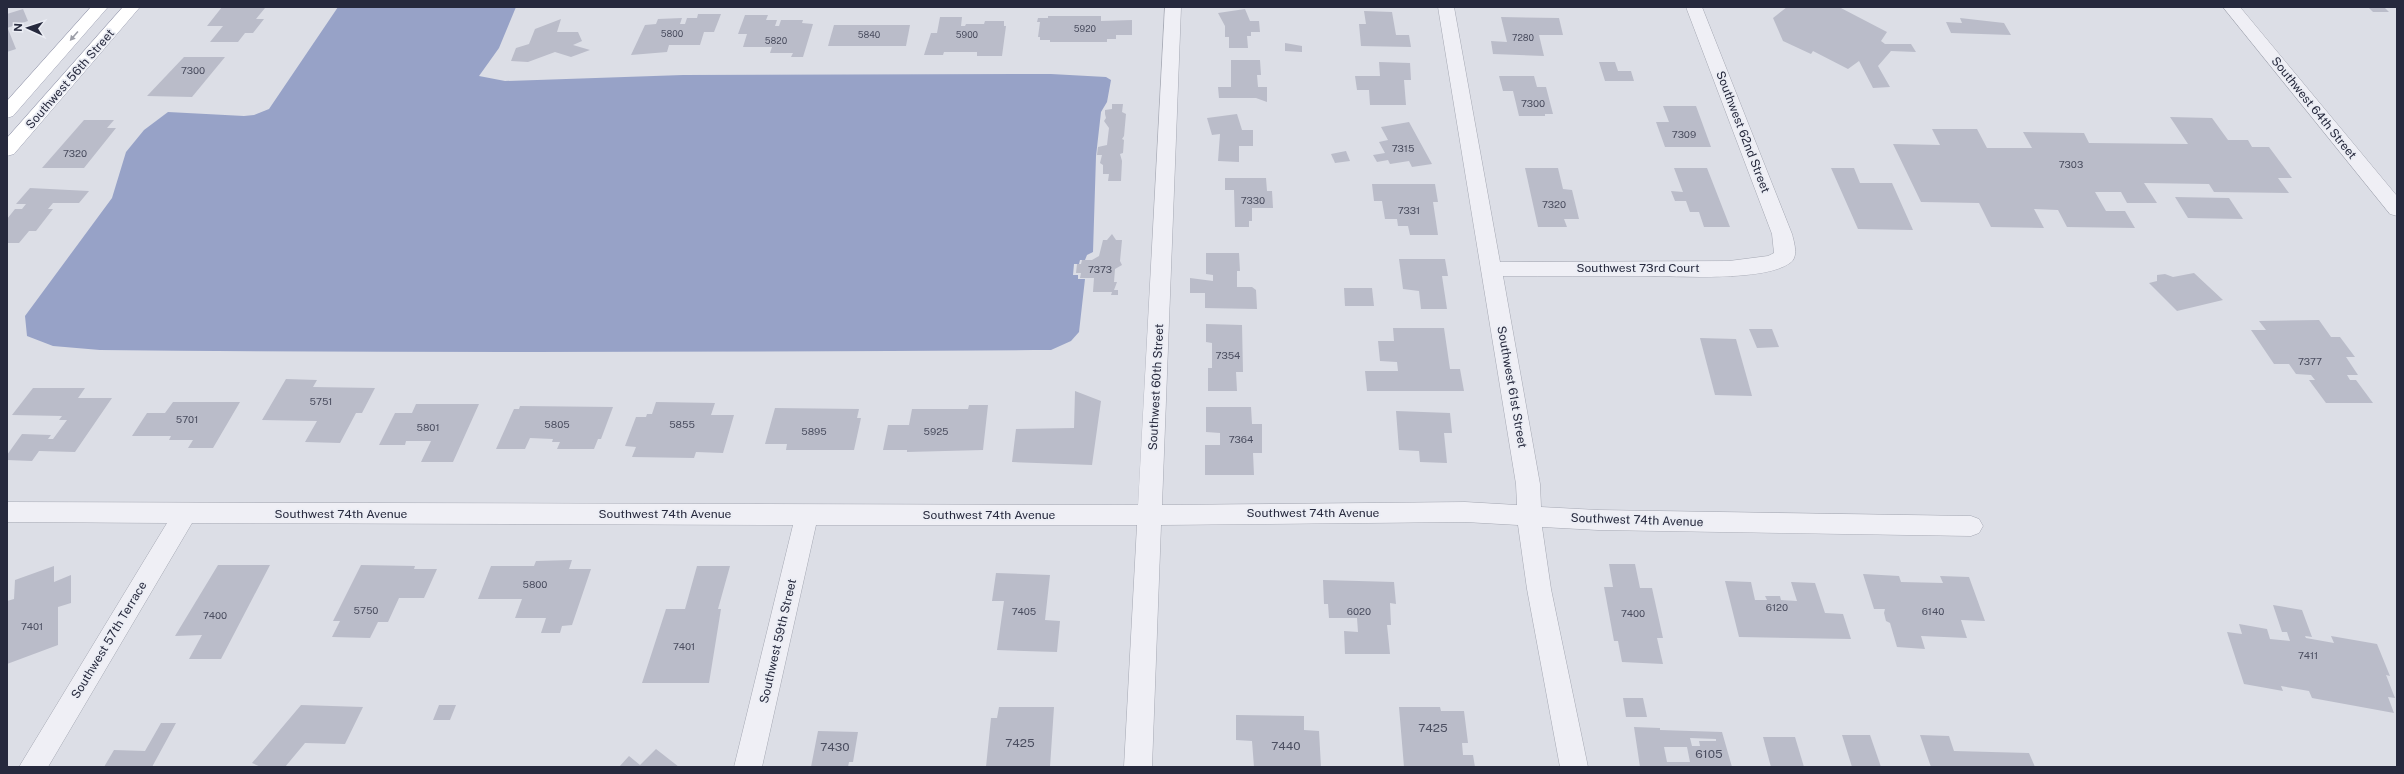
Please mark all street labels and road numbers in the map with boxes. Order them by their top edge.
street label: Southwest 56th Street [23,26,117,132]
street label: Southwest 64th Street [2269,54,2360,162]
street label: Southwest 62nd Street [1713,69,1773,195]
street label: Southwest 73rd Court [1576,261,1700,275]
street label: Southwest 60th Street [1146,323,1166,451]
street label: Southwest 61st Street [1494,325,1530,449]
street label: Southwest 74th Avenue [1247,506,1380,520]
street label: Southwest 74th Avenue [275,507,408,521]
street label: Southwest 74th Avenue [599,507,732,521]
street label: Southwest 74th Avenue [923,508,1056,522]
street label: Southwest 74th Avenue [1570,511,1704,529]
street label: Southwest 59th Street [757,577,799,705]
street label: Southwest 57th Terrace [68,579,150,701]

